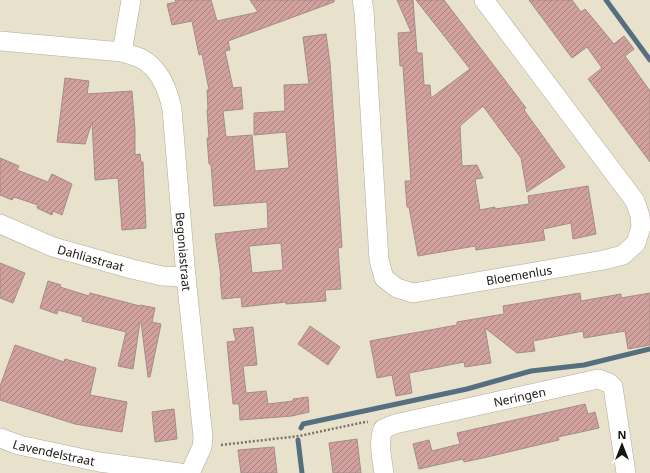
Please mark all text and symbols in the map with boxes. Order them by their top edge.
street label: Begoniastraat [172,211,196,292]
street label: Dahliastraat [56,240,127,275]
street label: Bloemenlus [485,261,554,289]
street label: Neringen [492,382,547,410]
north arrow [602,425,642,465]
text: N [618,427,626,442]
street label: Lavendelstraat [11,435,97,470]

